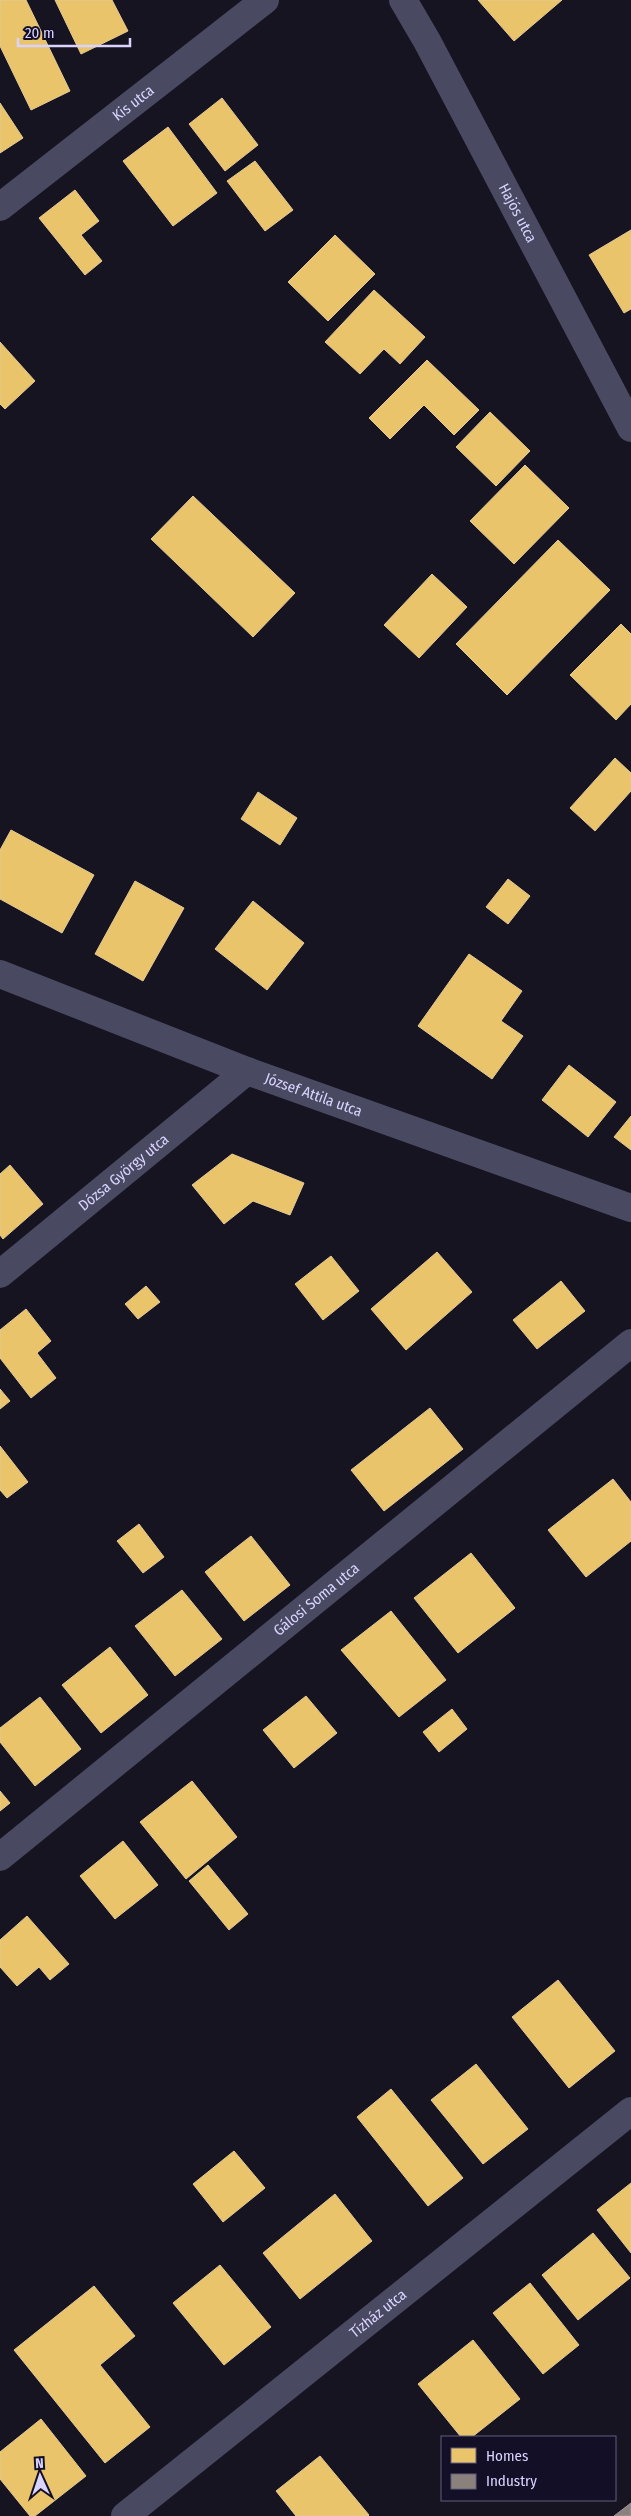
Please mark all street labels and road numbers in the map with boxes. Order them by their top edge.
street label: Kis utca [109,81,158,125]
street label: Hajós utca [495,181,541,246]
street label: József Attila utca [262,1069,365,1120]
street label: Dózsa György utca [75,1130,172,1215]
street label: Gálosi Soma utca [270,1559,363,1640]
street label: Tízház utca [346,2285,410,2342]

